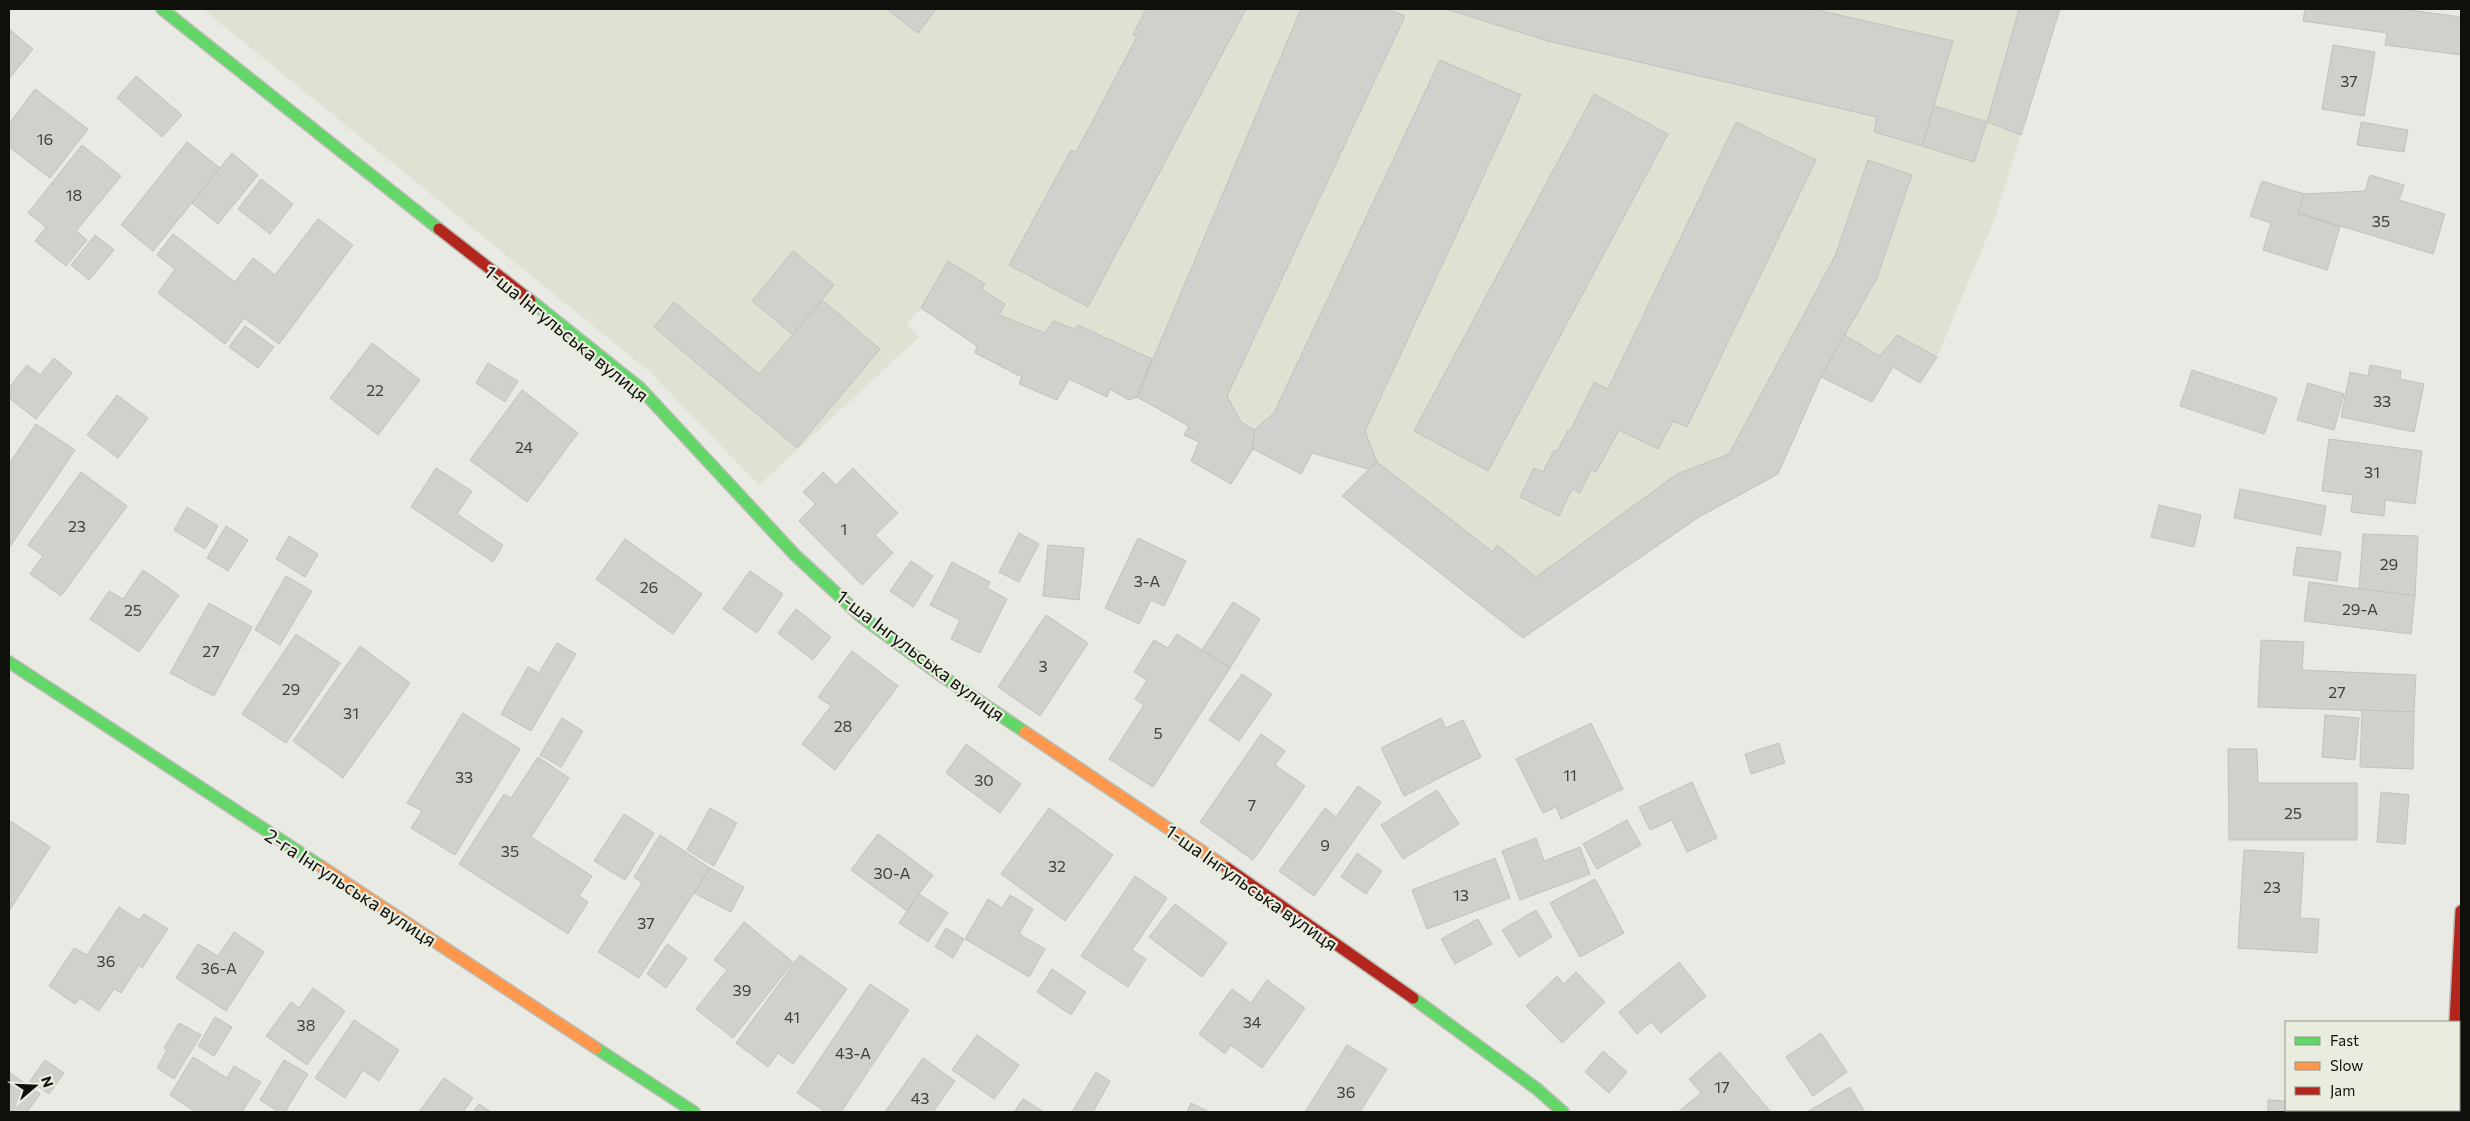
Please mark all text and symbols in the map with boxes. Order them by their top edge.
house number: 37 [2340,71,2358,90]
house number: 16 [37,129,53,148]
house number: 18 [66,185,82,204]
house number: 35 [2372,211,2390,230]
street label: 1-ша Інгульська вулиця [480,260,654,406]
house number: 22 [366,380,384,399]
house number: 33 [2373,391,2391,410]
house number: 24 [515,437,533,456]
house number: 31 [2364,462,2380,481]
house number: 23 [68,516,86,535]
house number: 1 [841,519,847,538]
house number: 29 [2380,554,2398,573]
house number: 3-А [1134,571,1160,590]
house number: 26 [640,577,658,596]
street label: 1-ша Інгульська вулиця [832,584,1010,726]
house number: 29-А [2342,599,2378,618]
house number: 25 [124,600,142,619]
house number: 27 [202,641,220,660]
house number: 3 [1038,656,1048,675]
house number: 29 [282,679,300,698]
house number: 27 [2328,682,2346,701]
house number: 31 [343,703,359,722]
house number: 28 [834,716,852,735]
house number: 5 [1153,723,1163,742]
house number: 11 [1563,765,1577,784]
house number: 33 [455,767,473,786]
house number: 30 [974,770,994,789]
house number: 7 [1248,795,1256,814]
house number: 25 [2284,803,2302,822]
street label: 1-ша Інгульська вулиця [1162,819,1342,955]
street label: 2-га Інгульська вулиця [261,823,441,951]
house number: 9 [1320,835,1330,854]
house number: 35 [501,841,519,860]
house number: 32 [1048,856,1066,875]
house number: 30-А [873,863,911,882]
house number: 23 [2263,877,2281,896]
house number: 13 [1453,885,1469,904]
house number: 37 [637,913,655,932]
house number: 36 [97,951,115,970]
house number: 36-А [201,958,237,977]
house number: 39 [733,980,751,999]
house number: 41 [784,1007,800,1026]
house number: 34 [1243,1012,1262,1031]
house number: 38 [297,1015,315,1034]
legend [2285,1021,2460,1111]
text: Fast [2330,1031,2359,1049]
house number: 43-А [835,1043,871,1062]
text: Slow [2330,1056,2363,1074]
north arrow [10,1061,60,1111]
text: N [38,1074,58,1089]
house number: 17 [1714,1077,1730,1096]
text: Jam [2330,1081,2355,1099]
house number: 36 [1337,1082,1355,1101]
house number: 43 [911,1088,929,1107]

